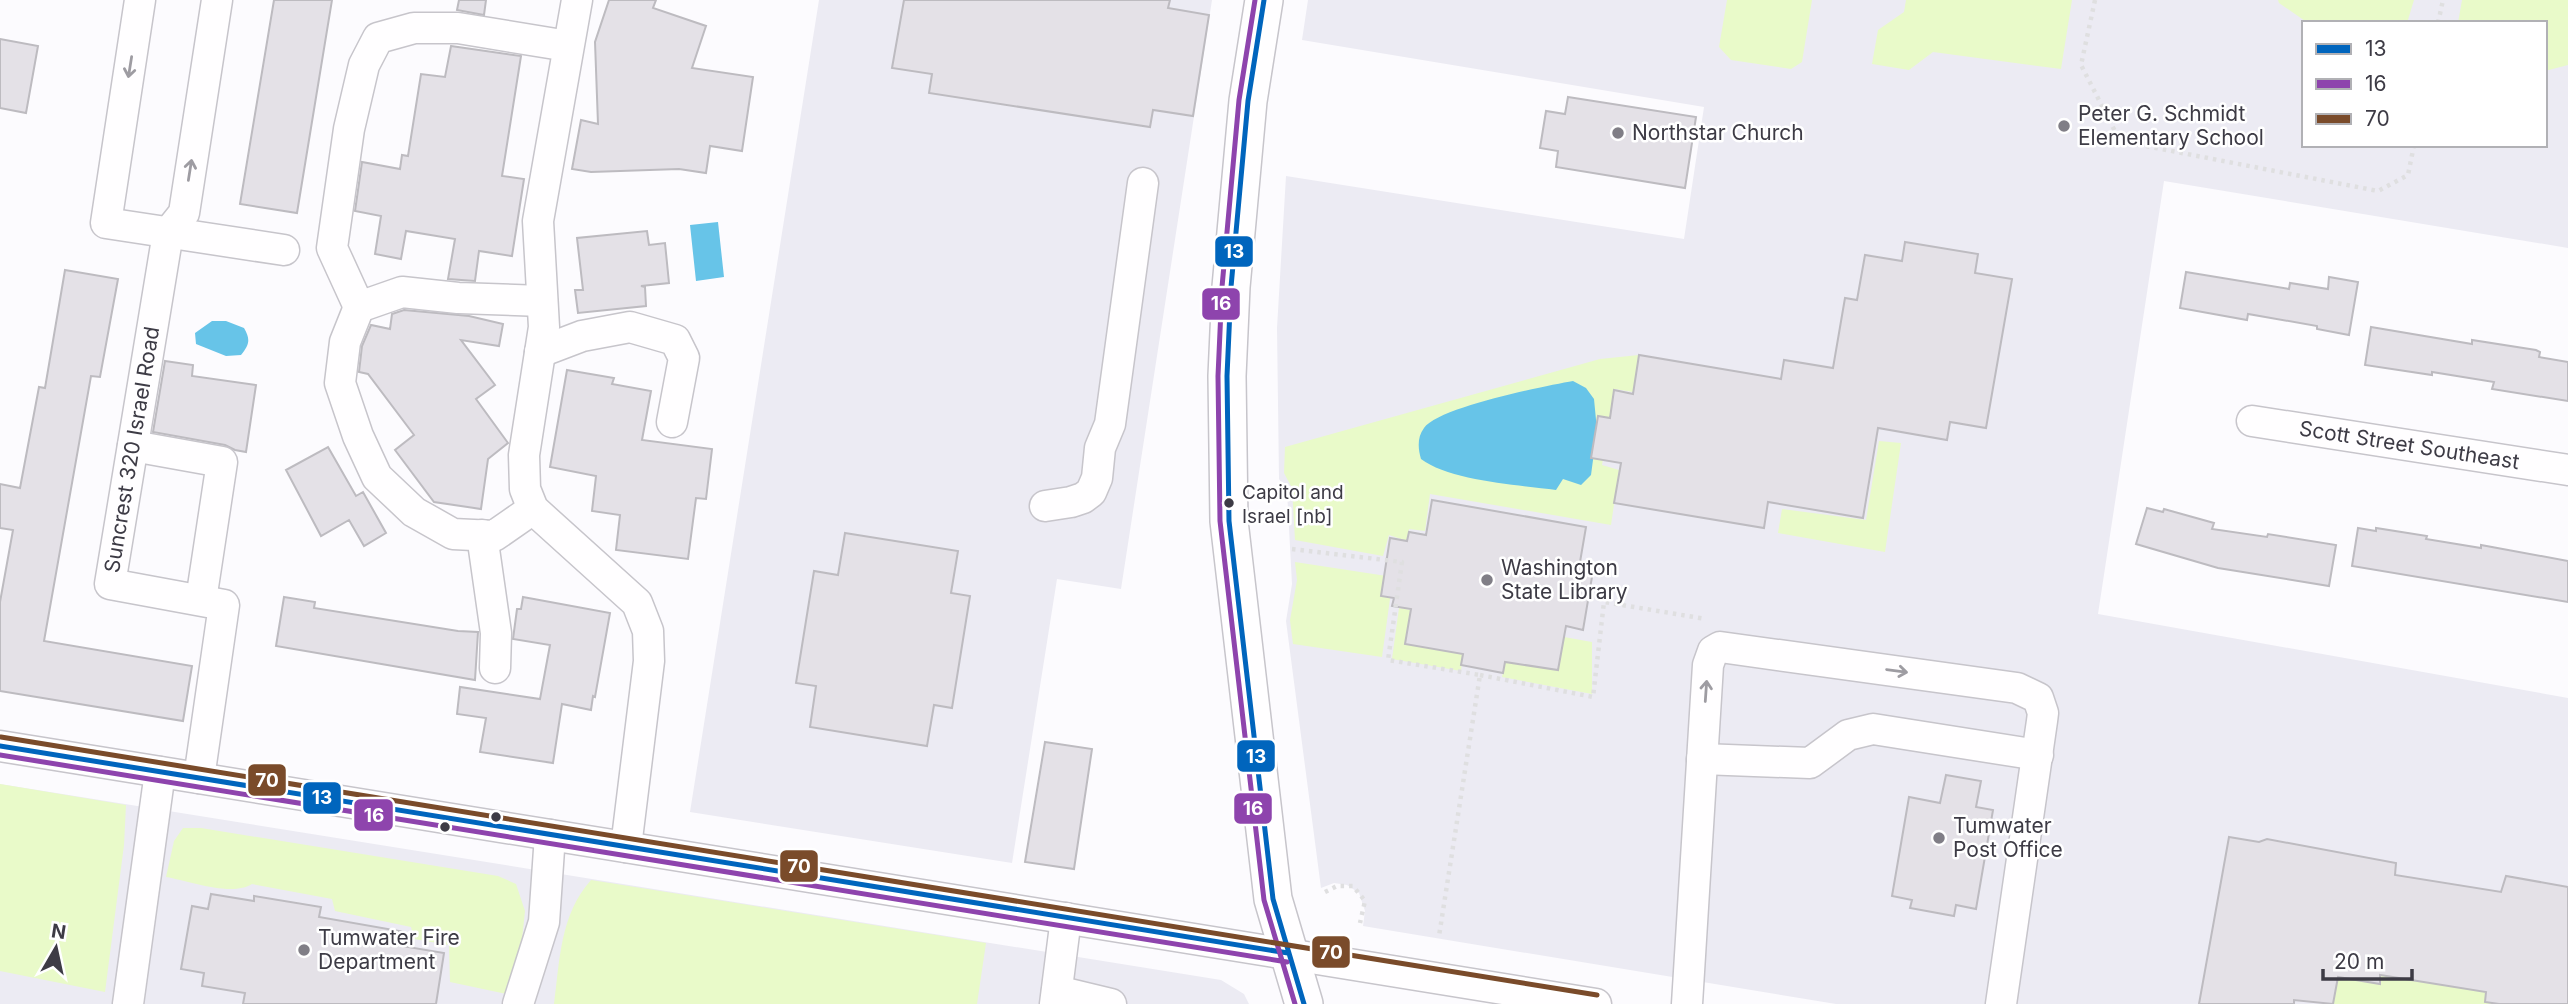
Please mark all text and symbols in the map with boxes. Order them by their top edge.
legend [2302,21,2547,147]
text: 13 [2365,36,2387,61]
one-way arrow [123,56,136,78]
text: 16 [2365,71,2387,96]
place label: Peter G. Schmidt Elementary School [2078,101,2264,150]
text: 70 [2365,106,2390,131]
marker: Peter G. Schmidt Elementary School [2056,118,2072,134]
place label: Northstar Church [1632,120,1804,145]
marker: Northstar Church [1610,125,1626,141]
one-way arrow [184,159,197,182]
line badge: 13 [1214,235,1254,268]
text: 13 [1224,240,1244,263]
line badge: 16 [1201,287,1241,321]
text: 16 [1211,292,1231,315]
street label: Suncrest 320 Israel Road [99,324,164,574]
street label: Scott Street Southeast [2297,415,2521,474]
place label: Capitol and Israel [nb] [1242,481,1344,528]
marker: Capitol and Israel [nb] [1222,496,1236,510]
place label: Washington State Library [1501,555,1628,604]
marker: Washington State Library [1479,572,1495,588]
one-way arrow [1885,665,1908,678]
one-way arrow [1700,680,1713,703]
line badge: 13 [1236,739,1276,773]
text: 13 [1246,745,1266,768]
line badge: 70 [247,763,287,797]
text: 70 [255,769,279,792]
line badge: 13 [302,781,342,815]
text: 13 [312,786,332,809]
line badge: 16 [1233,792,1273,825]
text: 16 [1243,797,1263,820]
line badge: 16 [353,798,394,832]
text: 16 [364,804,384,827]
unlabelled marker [489,810,503,824]
place label: Tumwater Post Office [1953,813,2063,862]
unlabelled marker [438,820,452,834]
marker: Tumwater Post Office [1931,830,1947,846]
line badge: 70 [779,849,819,883]
text: 70 [787,855,811,878]
north arrow [21,913,91,983]
text: N [50,919,68,944]
place label: Tumwater Fire Department [318,925,460,974]
line badge: 70 [1311,935,1351,969]
scale bar [2323,937,2412,981]
text: 70 [1319,941,1343,964]
marker: Tumwater Fire Department [296,942,312,958]
text: 20 m [2334,949,2384,974]

